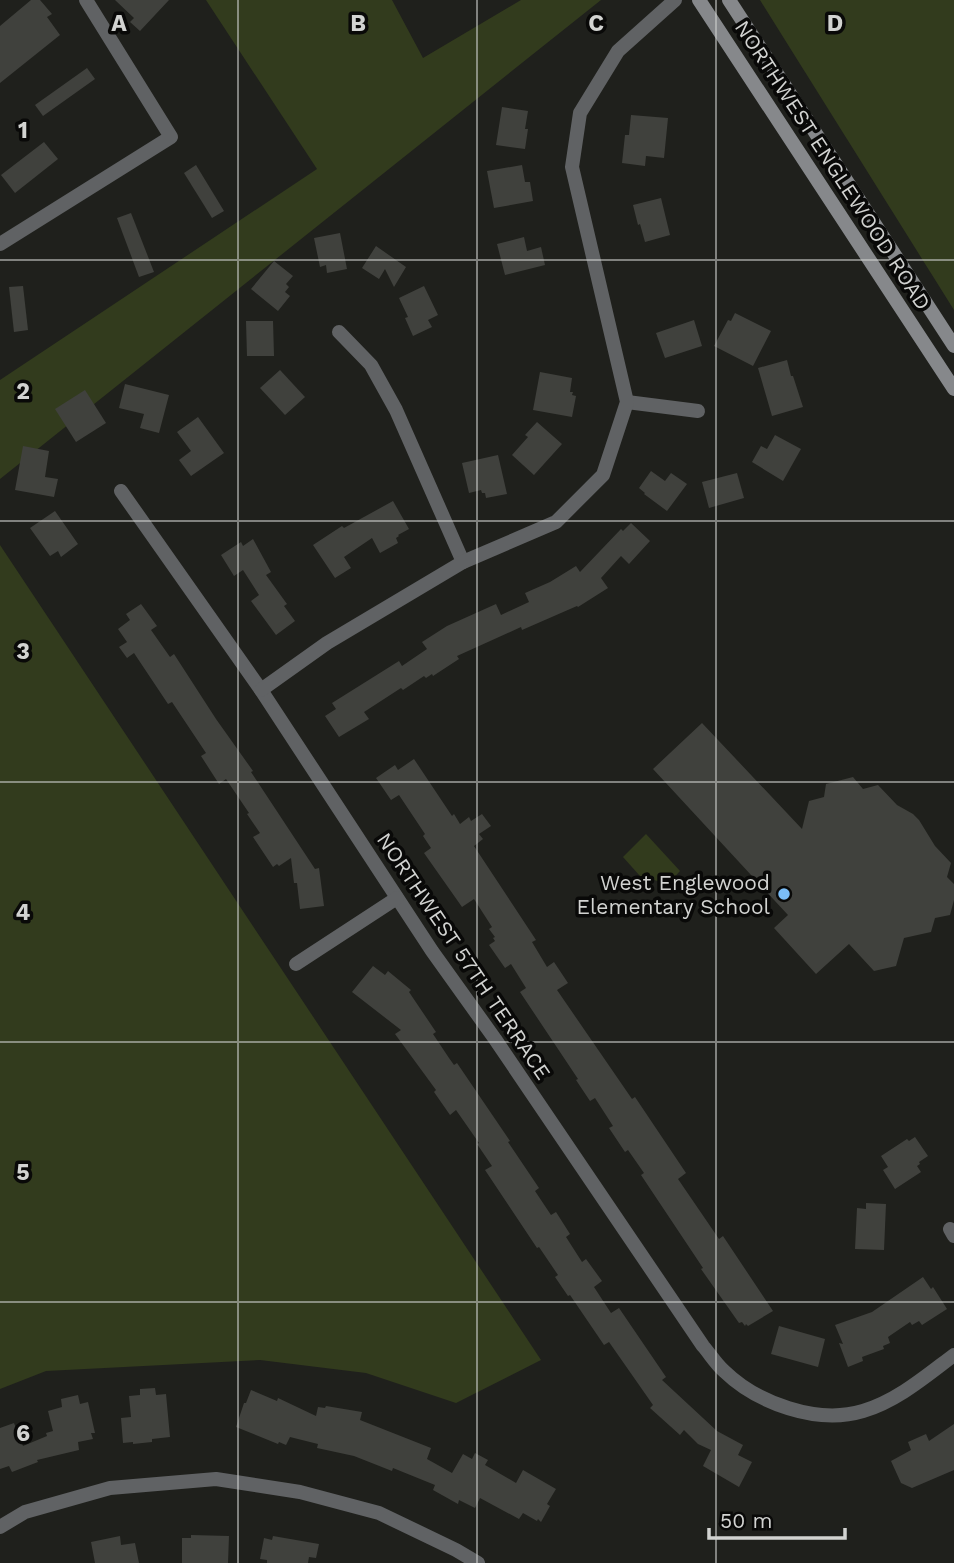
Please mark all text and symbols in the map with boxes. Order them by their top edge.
text: A [111,10,127,37]
text: B [350,10,366,37]
text: C [588,10,604,37]
street label: NORTHWEST ENGLEWOOD ROAD [730,15,936,315]
text: 1 [18,117,28,144]
text: 2 [16,378,30,405]
text: 3 [16,638,30,665]
street label: NORTHWEST 57TH TERRACE [372,828,556,1084]
place label: West Englewood Elementary School [577,870,771,919]
marker: West Englewood Elementary School [776,886,792,902]
text: 4 [16,899,31,926]
text: 5 [16,1159,30,1186]
text: 6 [16,1420,30,1447]
scale bar [709,1496,846,1540]
text: 50 m [720,1508,772,1533]

